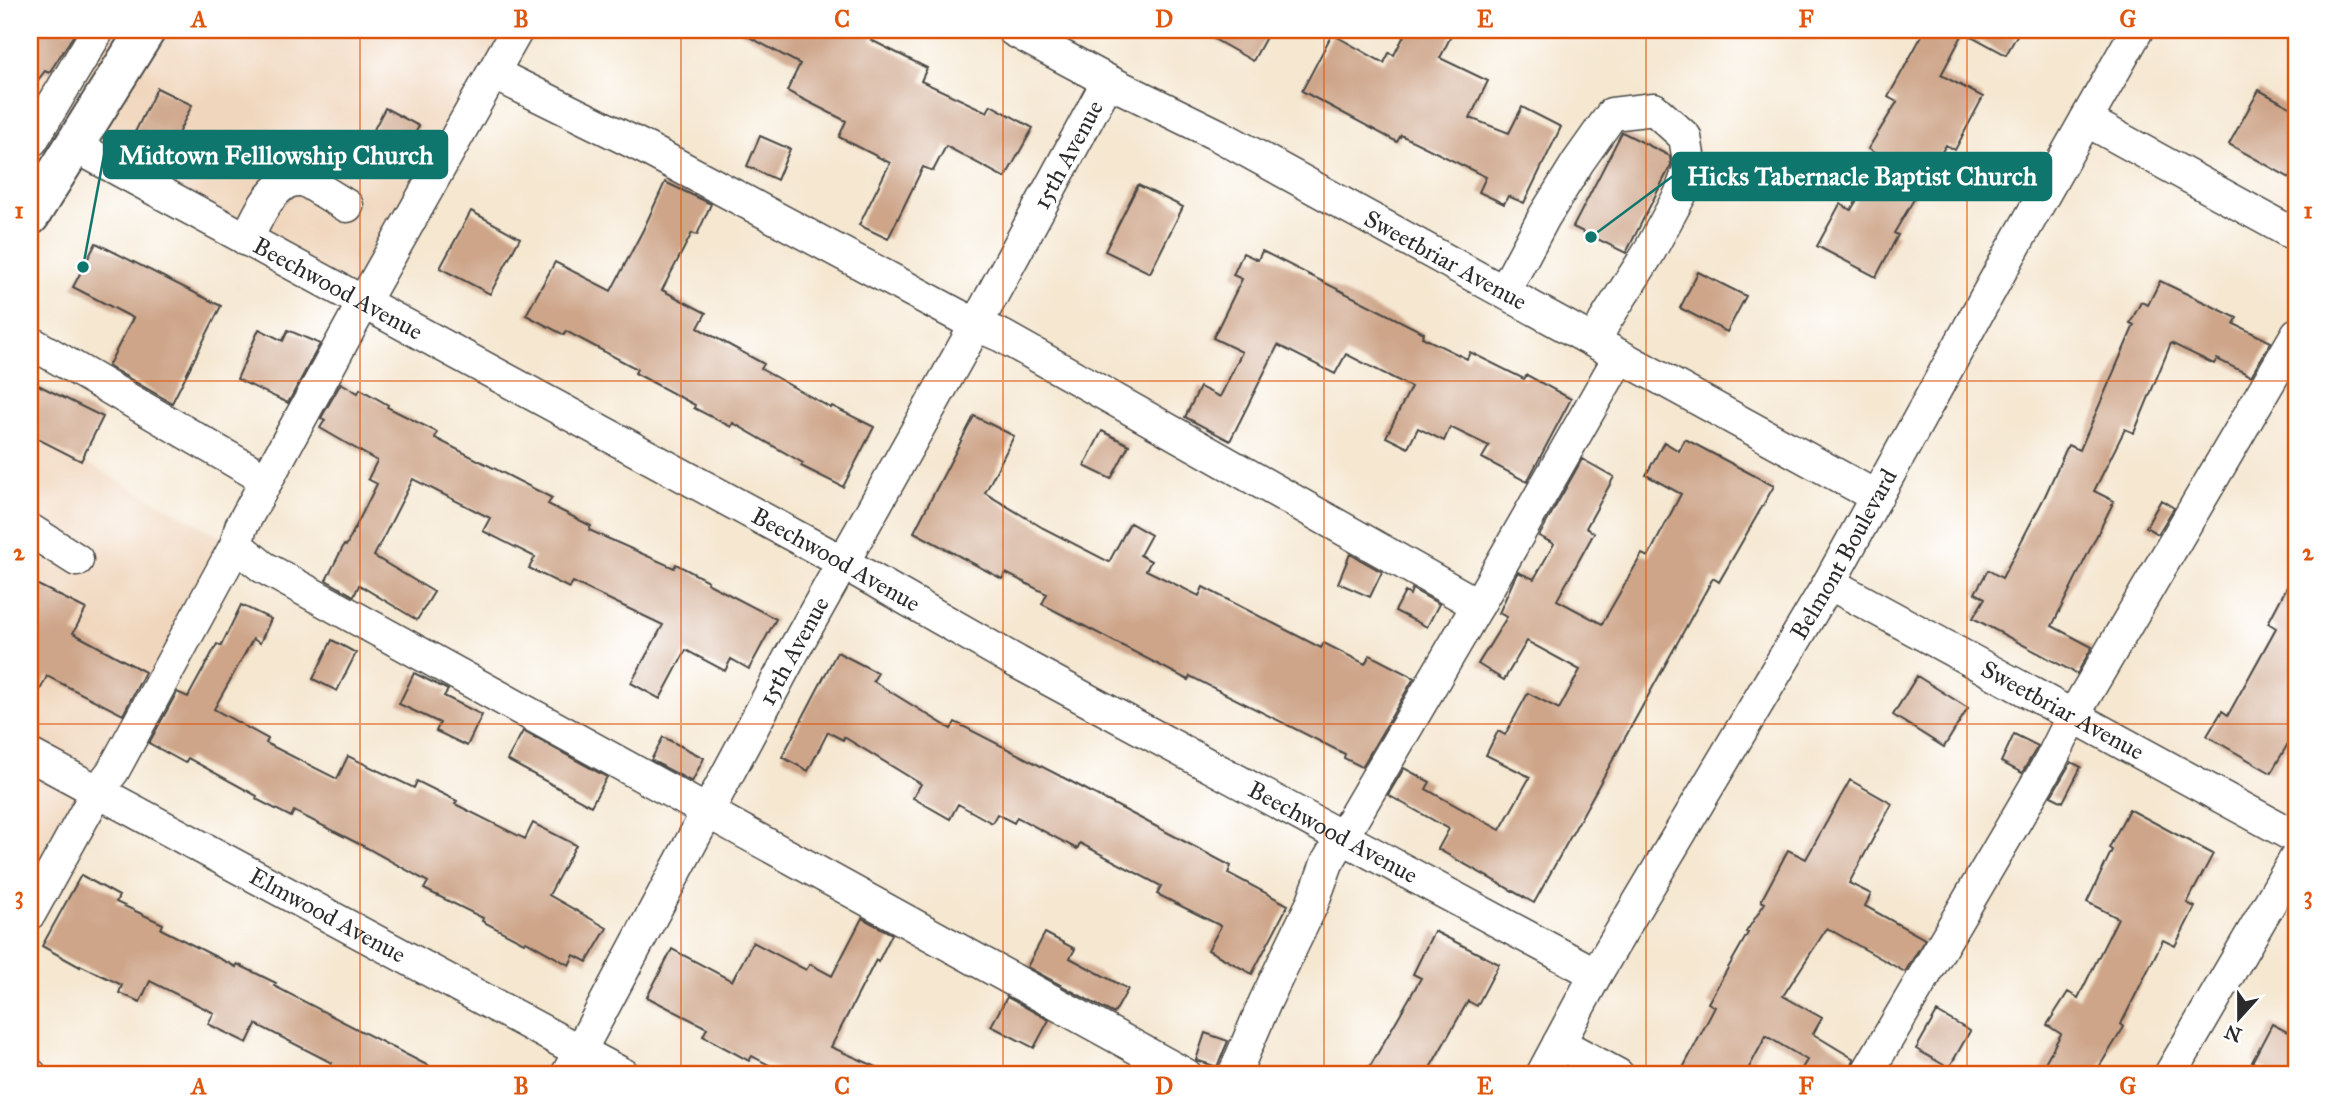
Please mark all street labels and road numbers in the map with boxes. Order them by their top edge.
street label: 15th Avenue [1027,95,1110,214]
street label: Sweetbriar Avenue [1359,203,1532,317]
street label: Beechwood Avenue [248,230,428,347]
street label: Belmont Boulevard [1784,464,1904,645]
street label: Beechwood Avenue [746,501,926,619]
street label: 15th Avenue [752,591,836,710]
street label: Sweetbriar Avenue [1976,654,2149,767]
street label: Beechwood Avenue [1243,774,1423,890]
street label: Elmwood Avenue [244,861,411,970]

